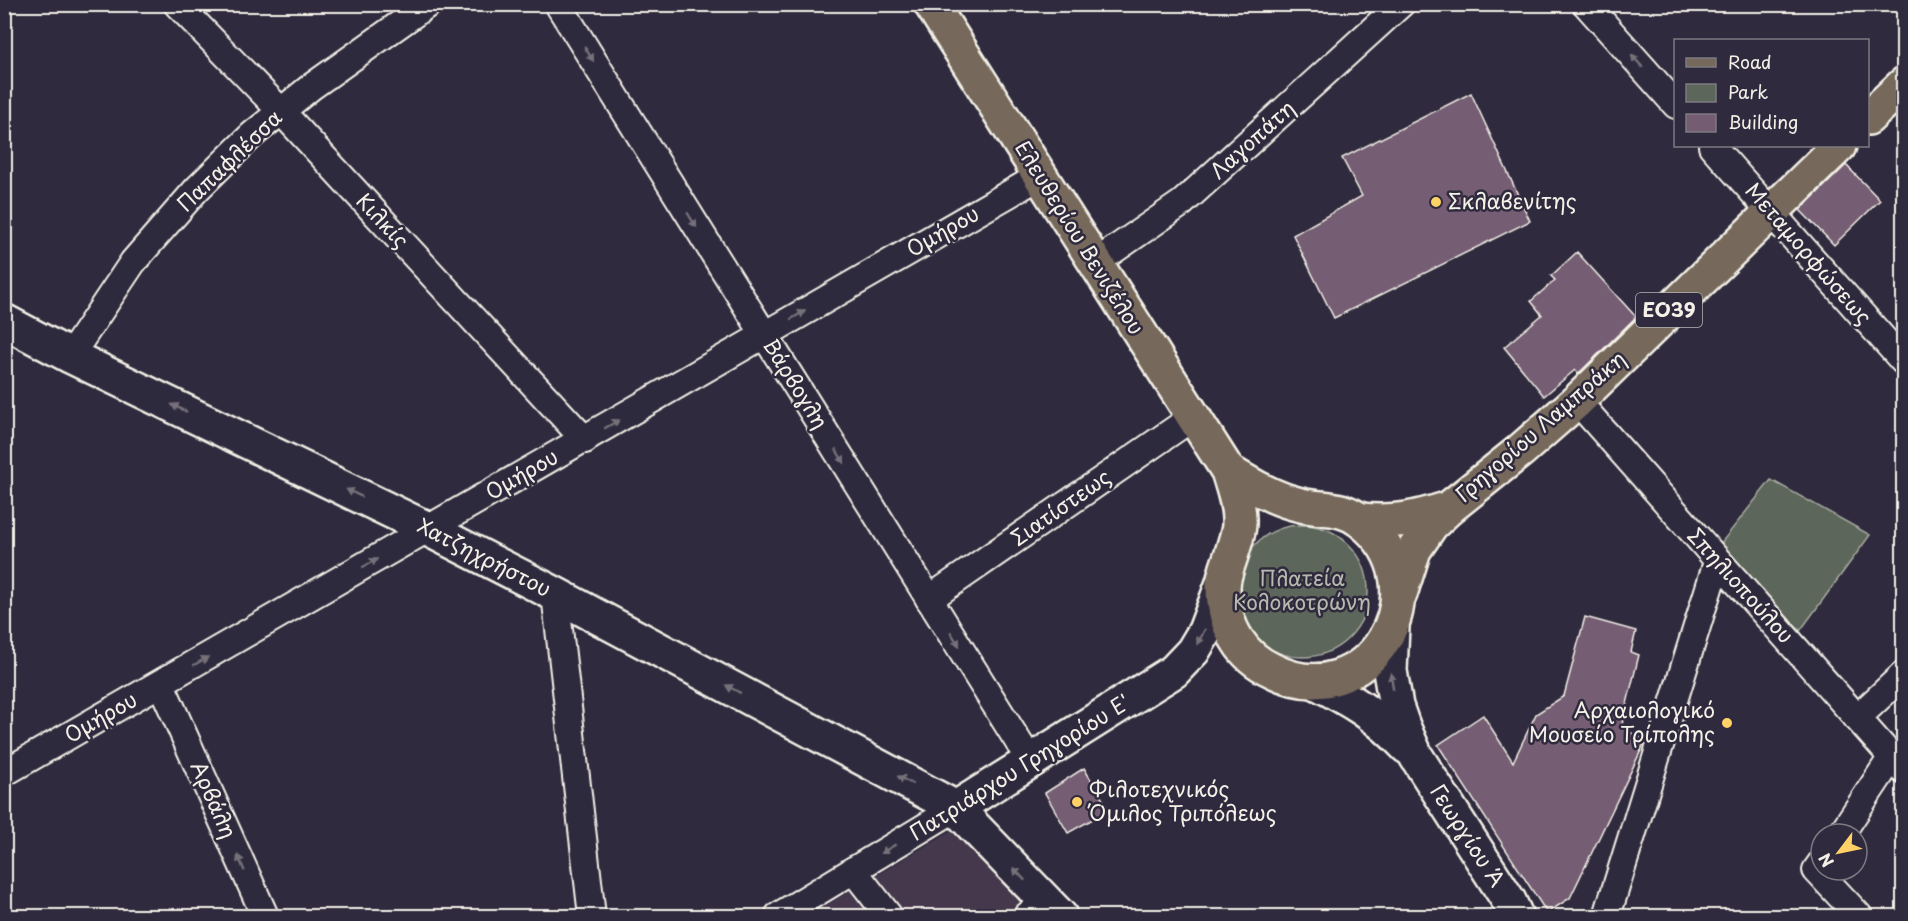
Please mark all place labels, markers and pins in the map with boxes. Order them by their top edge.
place label: Σκλαβενίτης [1448,184,1577,216]
marker: Σκλαβενίτης [1429,195,1443,209]
place label: Αρχαιολογικό Μουσείο Τρίπολης [1529,693,1715,749]
marker: Αρχαιολογικό Μουσείο Τρίπολης [1720,716,1734,730]
place label: Φιλοτεχνικός Όμιλος Τριπόλεως [1087,772,1276,828]
marker: Φιλοτεχνικός Όμιλος Τριπόλεως [1070,795,1084,809]

